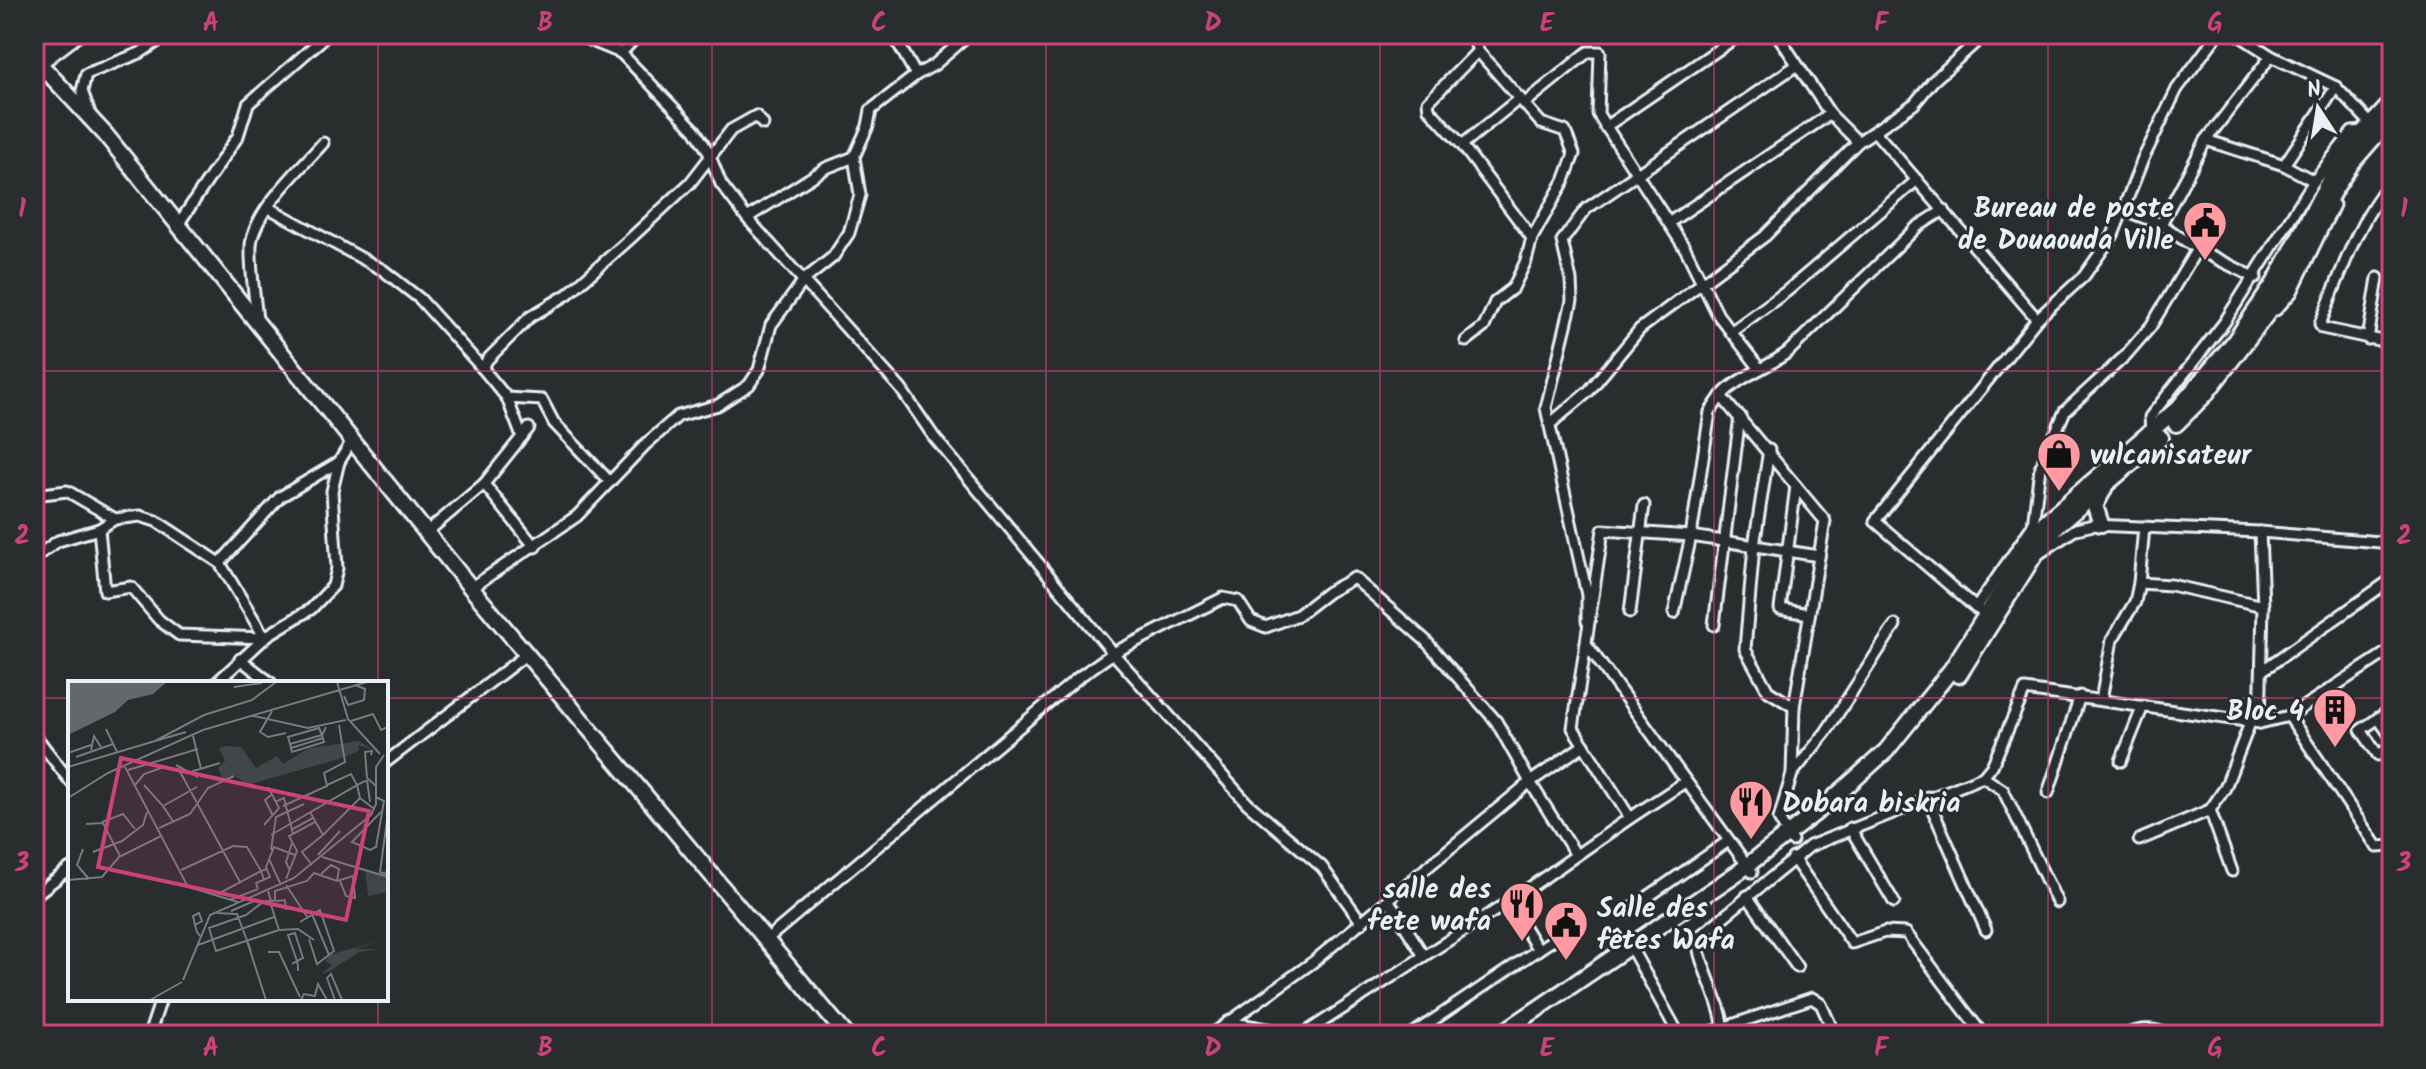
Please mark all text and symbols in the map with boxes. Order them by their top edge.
text: A [203,3,219,45]
text: B [537,3,553,45]
text: C [871,3,887,45]
text: D [1204,3,1222,45]
text: E [1540,3,1556,45]
text: F [1874,3,1890,45]
text: G [2207,3,2223,45]
north arrow [2278,68,2358,148]
text: N [2304,72,2325,109]
place label: Bureau de poste de Douaouda Ville [1958,187,2174,264]
text: 1 [18,189,26,231]
text: 1 [2400,189,2408,231]
public building icon: Bureau de poste de Douaouda Ville [2181,199,2229,262]
shop icon: vulcanisateur [2035,430,2083,493]
place label: vulcanisateur [2090,434,2253,479]
text: 2 [14,516,30,558]
text: 2 [2396,516,2412,558]
inset map [68,681,388,1001]
building icon: Bloc 4 [2311,686,2359,749]
place label: Bloc 4 [2227,690,2304,735]
restaurant icon: Dobara biskria [1727,778,1775,841]
place label: Dobara biskria [1782,782,1961,827]
text: 3 [14,843,29,885]
text: 3 [2396,843,2411,885]
place label: salle des fete wafa [1367,868,1491,945]
restaurant icon: salle des fete wafa [1498,880,1546,943]
place label: Salle des fêtes Wafa [1597,887,1735,964]
public building icon: Salle des fêtes Wafa [1542,899,1590,962]
text: A [203,1028,219,1069]
text: B [537,1028,553,1069]
text: C [871,1028,887,1069]
text: D [1204,1028,1222,1069]
text: E [1540,1028,1556,1069]
text: F [1874,1028,1890,1069]
text: G [2207,1028,2223,1069]

